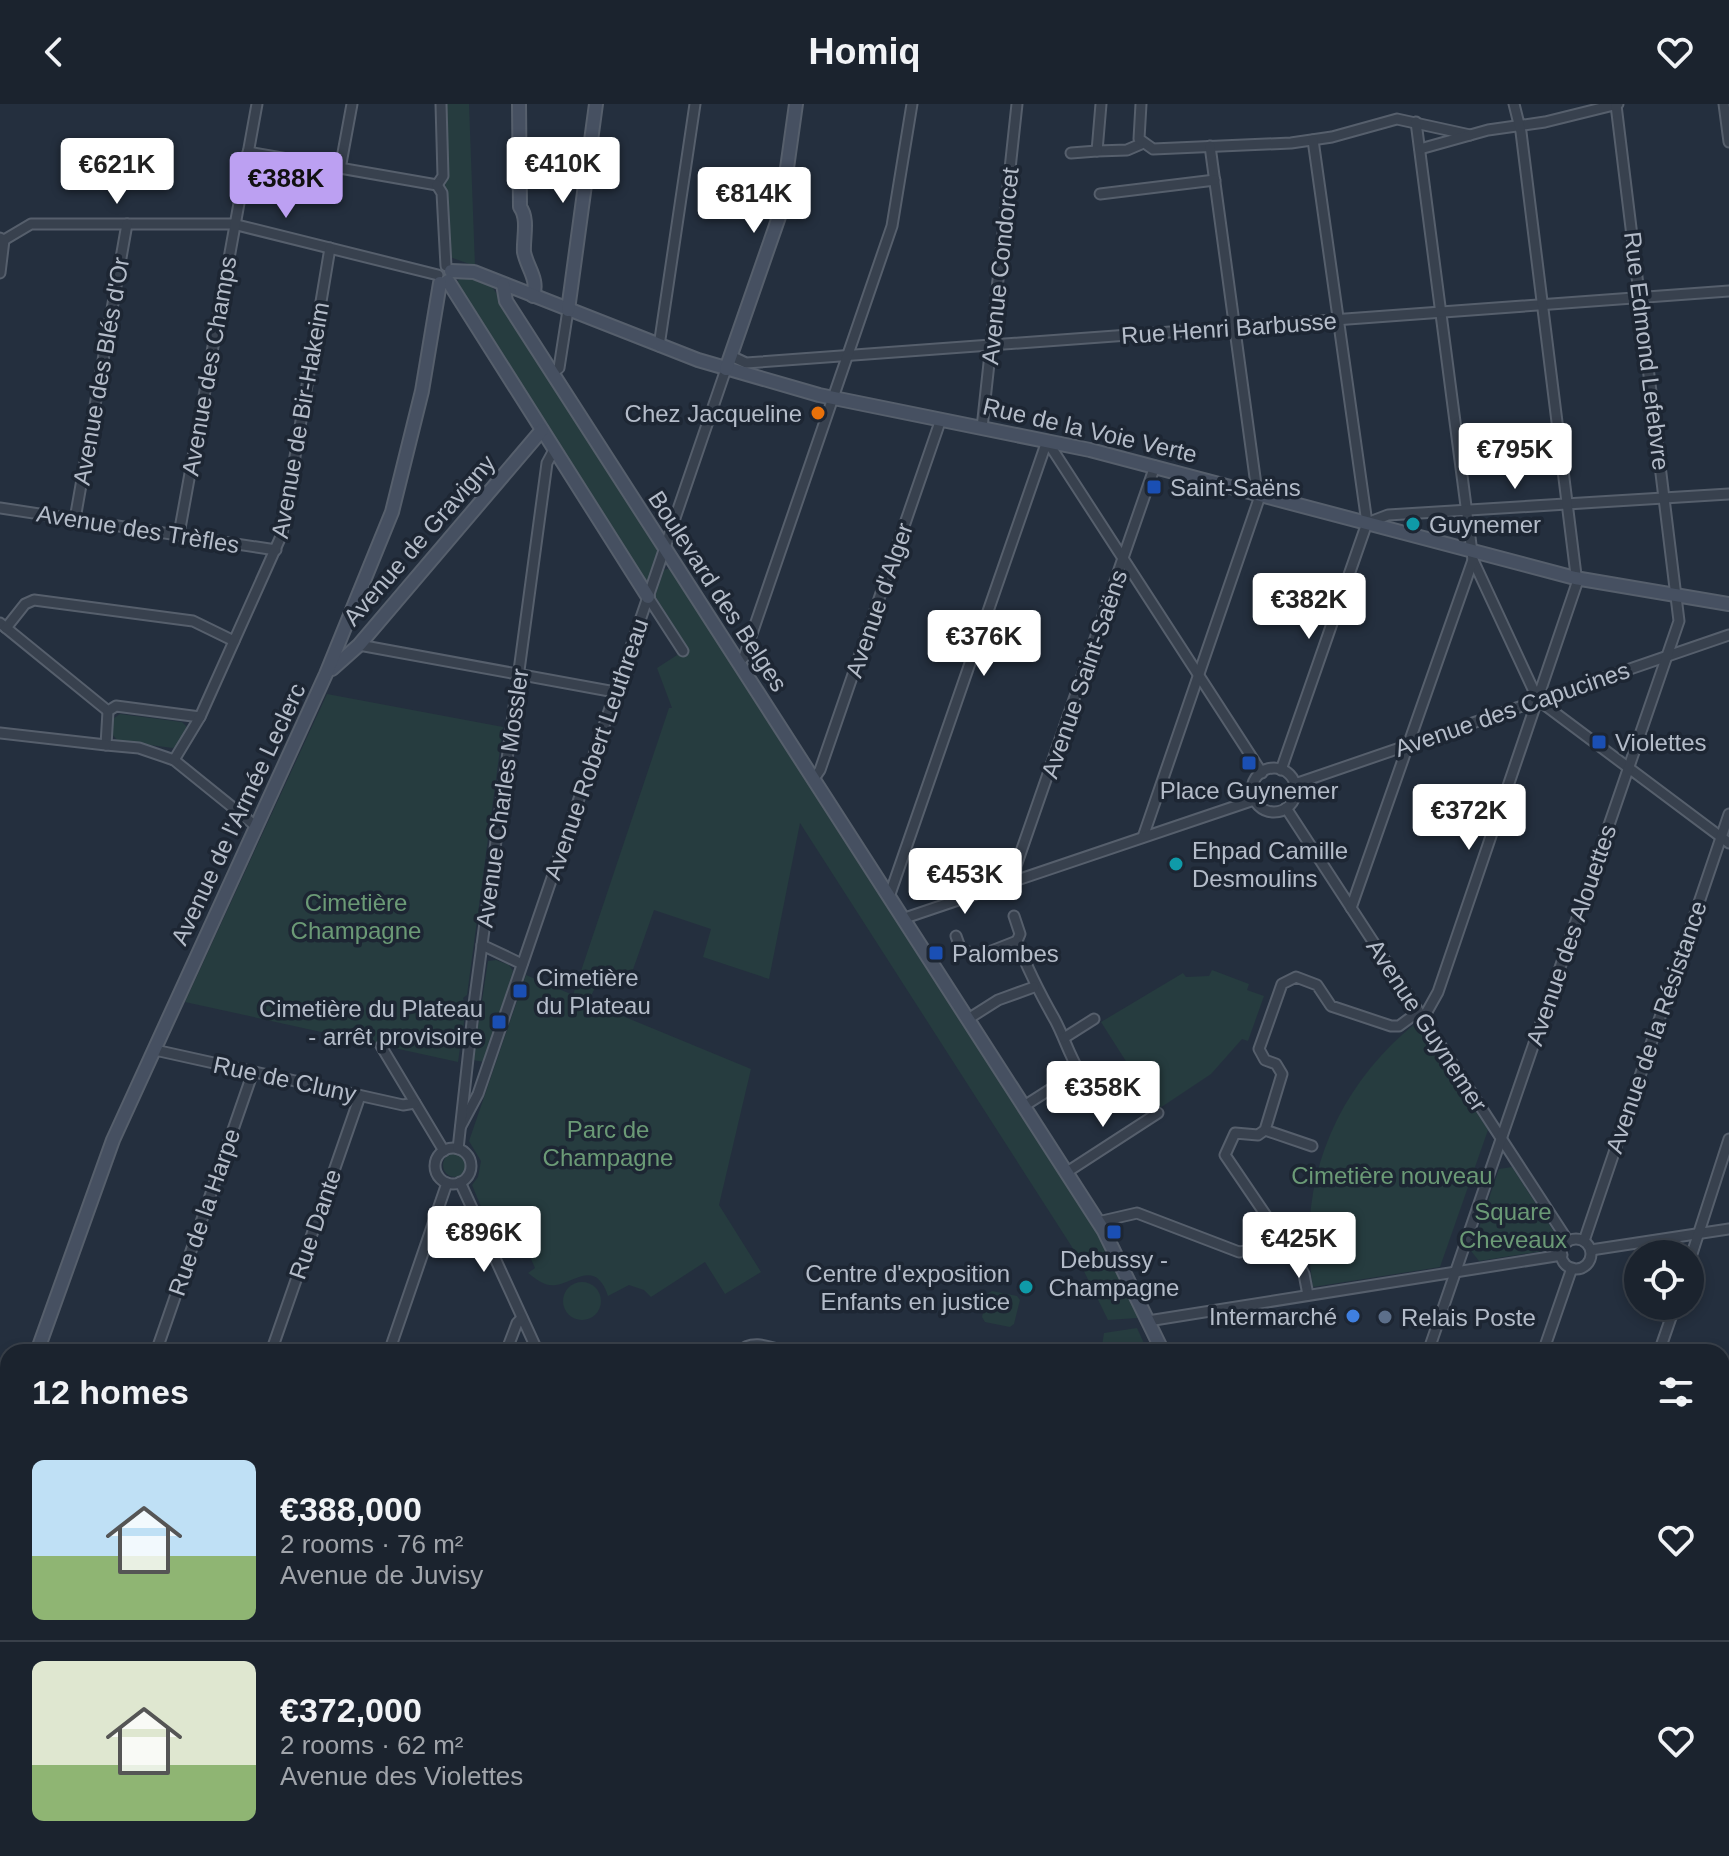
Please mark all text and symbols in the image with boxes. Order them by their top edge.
icon: back [32,30,76,74]
icon: heart [1653,30,1697,74]
text: Homiq [809,31,921,72]
pin: €410K [507,137,619,205]
pin: €621K [61,138,173,206]
text: €410K [525,148,601,178]
text: €621K [79,149,155,179]
pin: €388K [230,152,342,220]
text: €388K [248,163,324,193]
street label: Avenue Condorcet [976,166,1024,366]
pin: €814K [698,167,810,235]
text: €814K [716,178,792,208]
street label: Rue Edmond Lefebvre [1619,230,1675,472]
street label: Avenue des Champs [176,254,242,478]
street label: Avenue des Blés d'Or [68,255,134,487]
street label: Avenue de Bir-Hakeim [266,300,334,540]
street label: Rue Henri Barbusse [1120,307,1338,349]
street label: Rue de la Voie Verte [980,392,1200,468]
place label: Chez Jacqueline [625,400,802,427]
marker: Chez Jacqueline [809,404,827,422]
pin: €795K [1459,423,1571,491]
text: €795K [1477,434,1553,464]
street label: Avenue de Gravigny [338,449,500,631]
place label: Saint-Saëns [1170,474,1301,501]
marker: Saint-Saëns [1145,478,1163,496]
street label: Boulevard des Belges [643,486,793,696]
street label: Avenue des Trèfles [35,500,241,558]
place label: Guynemer [1429,511,1541,538]
marker: Guynemer [1404,515,1422,533]
street label: Avenue d'Alger [840,519,918,681]
street label: Avenue Saint-Saëns [1036,566,1132,782]
pin: €382K [1253,573,1365,641]
text: €382K [1271,584,1347,614]
pin: €376K [928,610,1040,678]
street label: Avenue Robert Leuthreau [539,615,653,883]
text: €376K [946,621,1022,651]
street label: Avenue des Capucines [1391,656,1633,762]
street label: Avenue Charles Mossler [470,667,534,929]
street label: Avenue de l'Armée Leclerc [165,679,311,949]
place label: Violettes [1615,729,1707,756]
marker: Violettes [1590,733,1608,751]
marker: Place Guynemer [1240,754,1258,772]
place label: Place Guynemer [1160,777,1338,804]
pin: €372K [1413,784,1525,852]
text: €372K [1431,795,1507,825]
street label: Avenue des Alouettes [1521,821,1621,1049]
place label: Ehpad Camille Desmoulins [1192,837,1348,892]
pin: €453K [909,848,1021,916]
marker: Ehpad Camille Desmoulins [1167,855,1185,873]
text: €453K [927,859,1003,889]
park label: Cimetière Champagne [291,889,421,944]
street label: Avenue de la Résistance [1600,897,1712,1157]
street label: Avenue Guynemer [1361,934,1493,1116]
place label: Palombes [952,940,1059,967]
marker: Palombes [927,944,945,962]
place label: Cimetière du Plateau [536,964,651,1019]
marker: Cimetière du Plateau [511,982,529,1000]
place label: Cimetière du Plateau - arrêt provisoire [259,995,483,1050]
marker: Cimetière du Plateau - arrêt provisoire [490,1013,508,1031]
street label: Rue de Cluny [211,1051,359,1107]
pin: €358K [1047,1061,1159,1129]
text: €358K [1065,1072,1141,1102]
park label: Parc de Champagne [543,1116,673,1171]
street label: Rue de la Harpe [163,1125,245,1299]
park label: Cimetière nouveau [1291,1162,1493,1189]
street label: Rue Dante [284,1165,346,1283]
park label: Square Cheveaux [1459,1198,1567,1253]
pin: €896K [428,1206,540,1274]
pin: €425K [1243,1212,1355,1280]
text: €896K [446,1217,522,1247]
marker: Debussy - Champagne [1105,1223,1123,1241]
text: €425K [1261,1223,1337,1253]
map controls [1624,1240,1704,1320]
button: locate [1624,1240,1704,1320]
place label: Debussy - Champagne [1049,1246,1179,1301]
place label: Centre d'exposition Enfants en justice [805,1260,1010,1315]
marker: Centre d'exposition Enfants en justice [1017,1278,1035,1296]
place label: Intermarché [1209,1303,1337,1330]
place label: Relais Poste [1401,1304,1536,1331]
marker: Intermarché [1344,1307,1362,1325]
marker: Relais Poste [1376,1308,1394,1326]
icon: filters [1654,1370,1698,1414]
text: 12 homes [32,1373,189,1411]
text: €388,000 [280,1490,422,1528]
icon: home [96,1492,192,1588]
icon: heart [1654,1518,1698,1562]
text: 2 rooms · 76 m² [280,1529,464,1559]
text: Avenue de Juvisy [280,1560,483,1590]
text: €372,000 [280,1691,422,1729]
icon: home [96,1693,192,1789]
icon: heart [1654,1719,1698,1763]
text: 2 rooms · 62 m² [280,1730,464,1760]
text: Avenue des Violettes [280,1761,523,1791]

